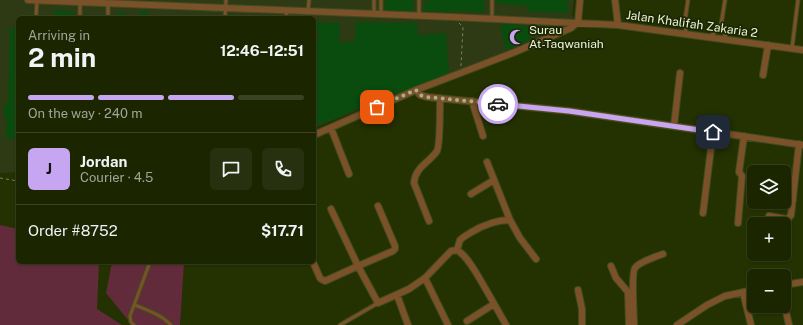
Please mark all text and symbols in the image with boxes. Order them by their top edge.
street label: Jalan Khalifah Zakaria 2 [625,8,759,40]
place label: Surau At-Taqwaniah [529,23,604,51]
text: Arriving in [28,28,90,43]
mosque icon: Surau At-Taqwaniah [508,28,526,46]
text: 2 min [28,42,96,73]
text: 12:46–12:51 [220,42,304,59]
courier [478,84,518,124]
pin [360,90,394,124]
icon: car [487,93,509,115]
icon: bag [366,96,388,118]
text: On the way · 240 m [28,106,142,121]
pin [696,115,730,149]
icon: home [702,121,724,143]
button: chat [210,148,252,190]
button: phone [262,148,304,190]
text: Jordan [80,153,127,170]
text: J [46,160,52,177]
map controls [747,165,791,313]
button: layers [747,165,791,209]
text: Courier · 4.5 [80,170,153,185]
button: + [747,217,791,261]
text: Order #8752 [28,222,118,239]
text: $17.71 [261,222,304,239]
button: − [747,269,791,313]

